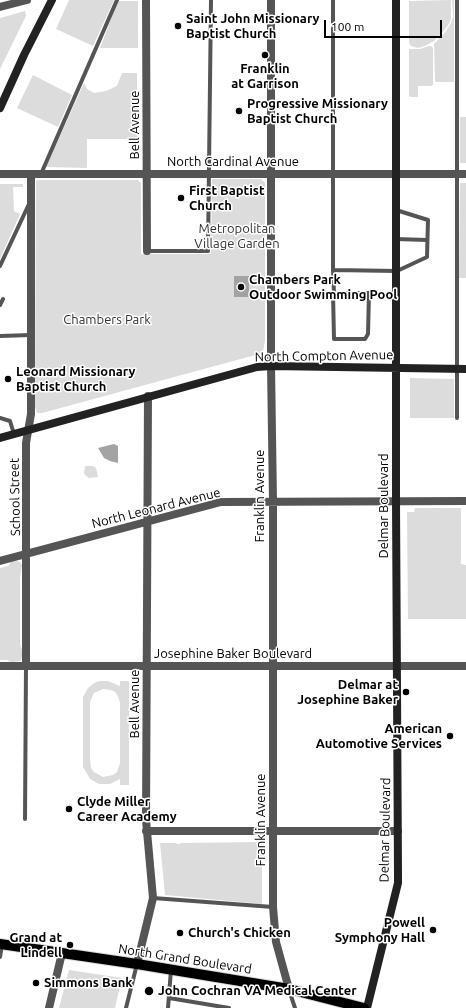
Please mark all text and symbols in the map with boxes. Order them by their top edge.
place label: Saint John Missionary Baptist Church [186,11,320,42]
scale bar [326,12,444,38]
text: 100 m [331,20,364,33]
marker: Saint John Missionary Baptist Church [173,21,183,31]
marker: Franklin at Garrison [260,50,270,60]
place label: Franklin at Garrison [231,61,299,92]
street label: Bell Avenue [127,90,143,160]
place label: Progressive Missionary Baptist Church [247,96,388,127]
marker: Progressive Missionary Baptist Church [234,106,244,116]
street label: North Cardinal Avenue [167,154,299,170]
place label: First Baptist Church [189,183,265,214]
marker: First Baptist Church [176,193,186,203]
park label: Metropolitan Village Garden [194,221,280,252]
place label: Chambers Park Outdoor Swimming Pool [249,272,397,303]
marker: Chambers Park Outdoor Swimming Pool [236,282,246,292]
park label: Chambers Park [63,312,151,328]
street label: North Compton Avenue [255,347,393,365]
place label: Leonard Missionary Baptist Church [16,364,135,395]
marker: Leonard Missionary Baptist Church [3,374,13,384]
street label: Franklin Avenue [252,450,268,542]
street label: Delmar Boulevard [376,454,392,558]
street label: School Street [7,458,23,536]
street label: North Leonard Avenue [90,484,222,532]
street label: Josephine Baker Boulevard [154,646,312,662]
street label: Bell Avenue [127,669,143,739]
place label: Delmar at Josephine Baker [297,677,398,708]
marker: Delmar at Josephine Baker [401,687,411,697]
place label: American Automotive Services [316,721,442,752]
marker: American Automotive Services [445,731,455,741]
street label: Franklin Avenue [253,774,269,866]
street label: Delmar Boulevard [376,777,394,883]
place label: Clyde Miller Career Academy [77,794,177,825]
marker: Clyde Miller Career Academy [64,804,74,814]
place label: Powell Symphony Hall [335,915,425,946]
place label: Church's Chicken [188,925,291,941]
marker: Powell Symphony Hall [428,925,438,935]
marker: Church's Chicken [175,928,185,938]
place label: Grand at Lindell [10,930,62,961]
marker: Grand at Lindell [65,940,75,950]
street label: North Grand Boulevard [117,941,253,977]
place label: Simmons Bank [44,975,133,991]
marker: Simmons Bank [31,978,41,988]
place label: John Cochran VA Medical Center [158,983,357,999]
marker: John Cochran VA Medical Center [143,985,155,997]

